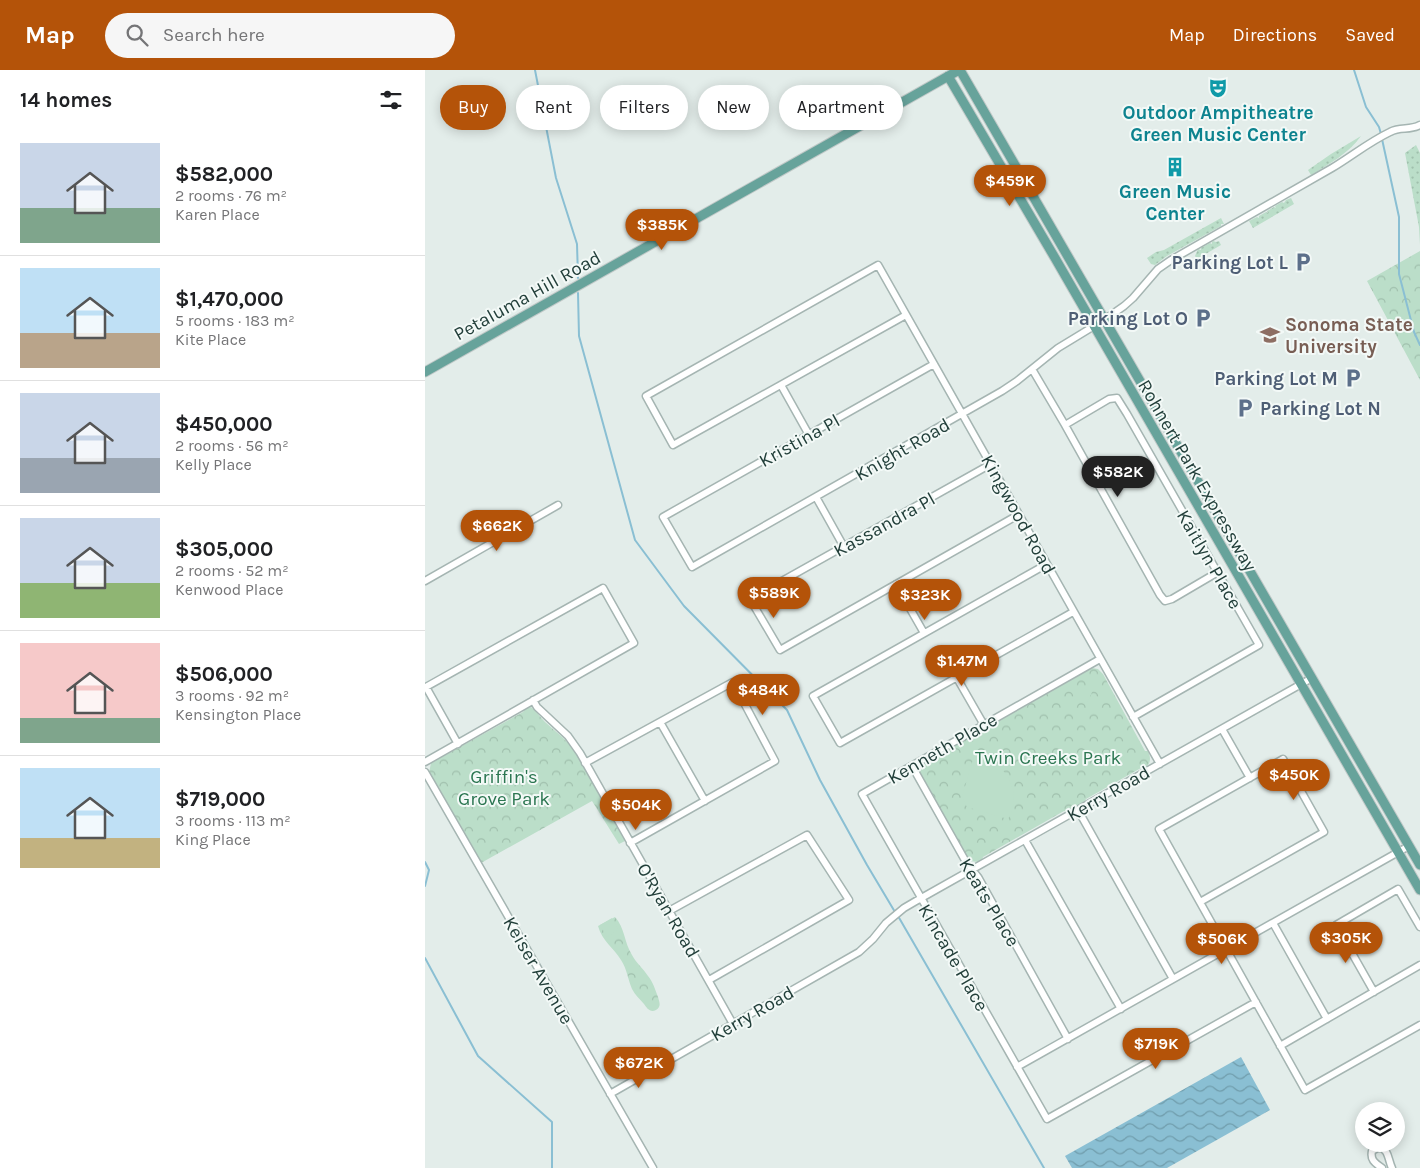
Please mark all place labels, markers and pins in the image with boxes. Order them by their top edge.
theatre icon: Outdoor Ampitheatre Green Music Center [1207,77,1229,99]
place label: Outdoor Ampitheatre Green Music Center [1122,102,1314,146]
building icon: Green Music Center [1164,156,1186,178]
pin: $459K [975,164,1045,207]
place label: Green Music Center [1119,181,1231,225]
pin: $385K [627,208,697,251]
parking icon: Parking Lot L [1292,251,1314,273]
place label: Parking Lot L [1171,252,1289,274]
parking icon: Parking Lot O [1192,307,1214,329]
place label: Parking Lot O [1068,308,1188,330]
place label: Sonoma State University [1285,314,1413,358]
school or university icon: Sonoma State University [1259,324,1281,346]
parking icon: Parking Lot M [1342,367,1364,389]
place label: Parking Lot M [1214,368,1338,390]
parking icon: Parking Lot N [1234,397,1256,419]
place label: Parking Lot N [1260,398,1381,420]
pin: $582K [1083,456,1153,498]
pin: $662K [462,510,532,552]
pin: $589K [739,576,809,619]
pin: $323K [890,578,960,621]
pin: $1.47M [921,644,1003,687]
pin: $484K [728,674,798,716]
pin: $450K [1259,758,1329,801]
pin: $504K [601,788,671,831]
pin: $506K [1187,922,1257,965]
pin: $305K [1311,922,1381,964]
pin: $719K [1121,1028,1191,1070]
pin: $672K [604,1046,674,1089]

